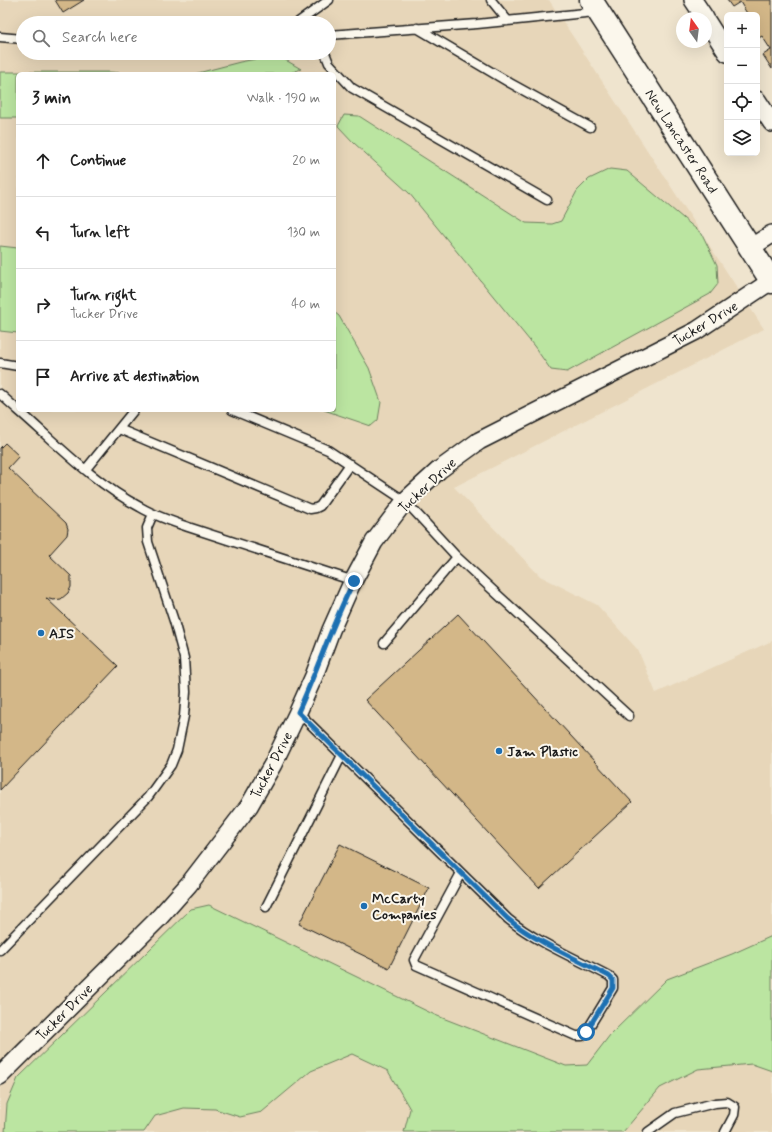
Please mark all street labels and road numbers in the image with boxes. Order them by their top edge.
street label: New Lancaster Road [641,86,722,197]
street label: Tucker Drive [669,297,742,350]
street label: Tucker Drive [395,454,461,517]
street label: Tucker Drive [247,729,297,802]
street label: Tucker Drive [32,980,97,1045]

